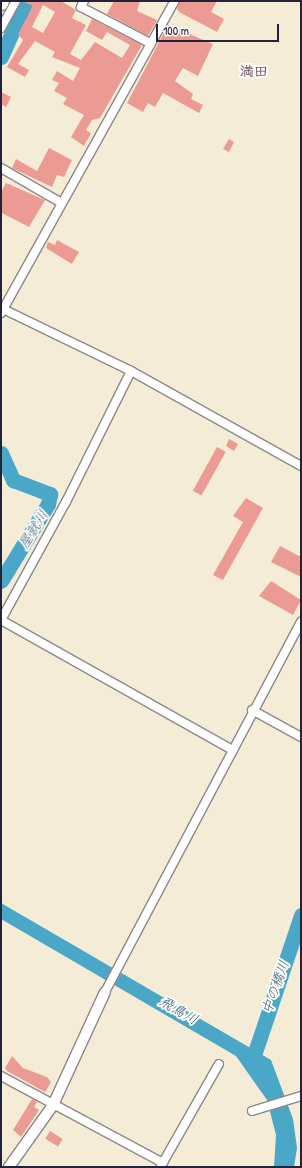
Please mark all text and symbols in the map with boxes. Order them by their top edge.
scale bar [158,16,281,42]
text: 100 m [163,22,189,39]
district label: 満田 [240,63,268,79]
water label: 屋就川 [15,507,51,551]
water label: 中の橋川 [258,958,292,1016]
water label: 飛鳥川 [157,992,201,1028]

